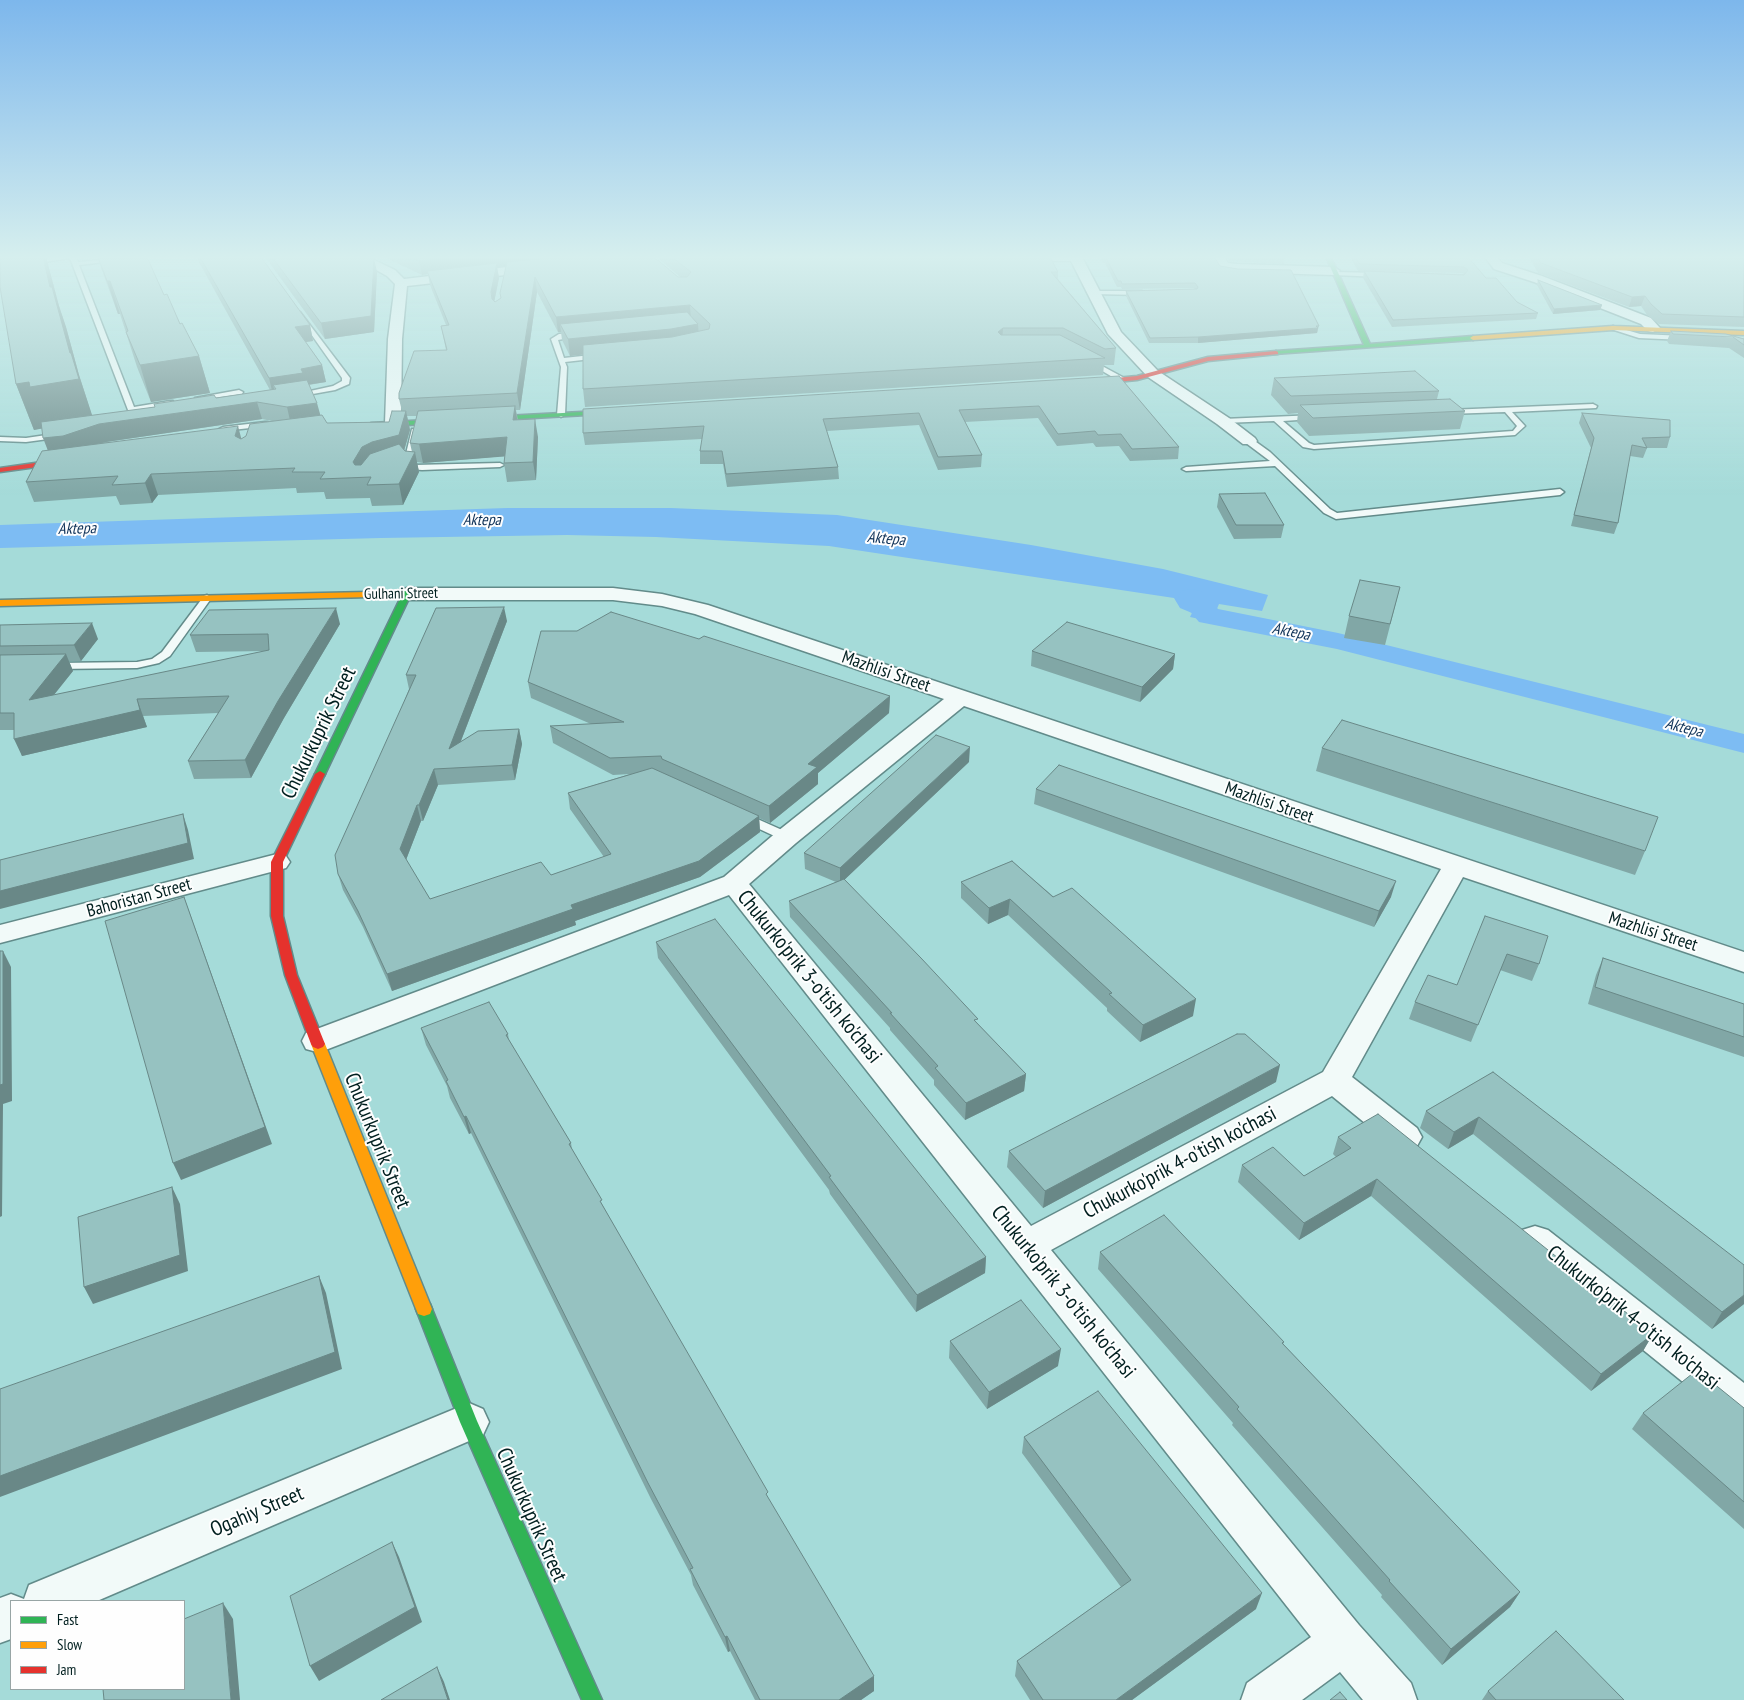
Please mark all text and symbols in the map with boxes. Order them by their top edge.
water label: Aktepa [463,510,501,530]
water label: Aktepa [58,519,96,539]
water label: Aktepa [866,528,906,550]
street label: Gulhani Street [364,584,438,604]
water label: Aktepa [1271,619,1311,645]
street label: Mazhlisi Street [839,647,933,697]
street label: Chukurkuprik Street [276,663,362,803]
water label: Aktepa [1663,714,1705,742]
street label: Mazhlisi Street [1222,778,1316,828]
street label: Bahoristan Street [84,874,194,922]
street label: Chukurko'prik 3-o'tish ko'chasi [731,885,887,1069]
street label: Mazhlisi Street [1606,907,1700,957]
street label: Chukurkuprik Street [338,1070,416,1212]
street label: Chukurko'prik 4-o'tish ko'chasi [1079,1101,1281,1225]
street label: Chukurko'prik 3-o'tish ko'chasi [985,1200,1141,1384]
street label: Chukurko'prik 4-o'tish ko'chasi [1541,1240,1725,1396]
street label: Chukurkuprik Street [490,1444,572,1586]
street label: Ogahiy Street [207,1481,307,1543]
legend [10,1600,185,1690]
text: Fast [57,1610,78,1629]
text: Slow [57,1635,82,1654]
text: Jam [57,1660,76,1679]

